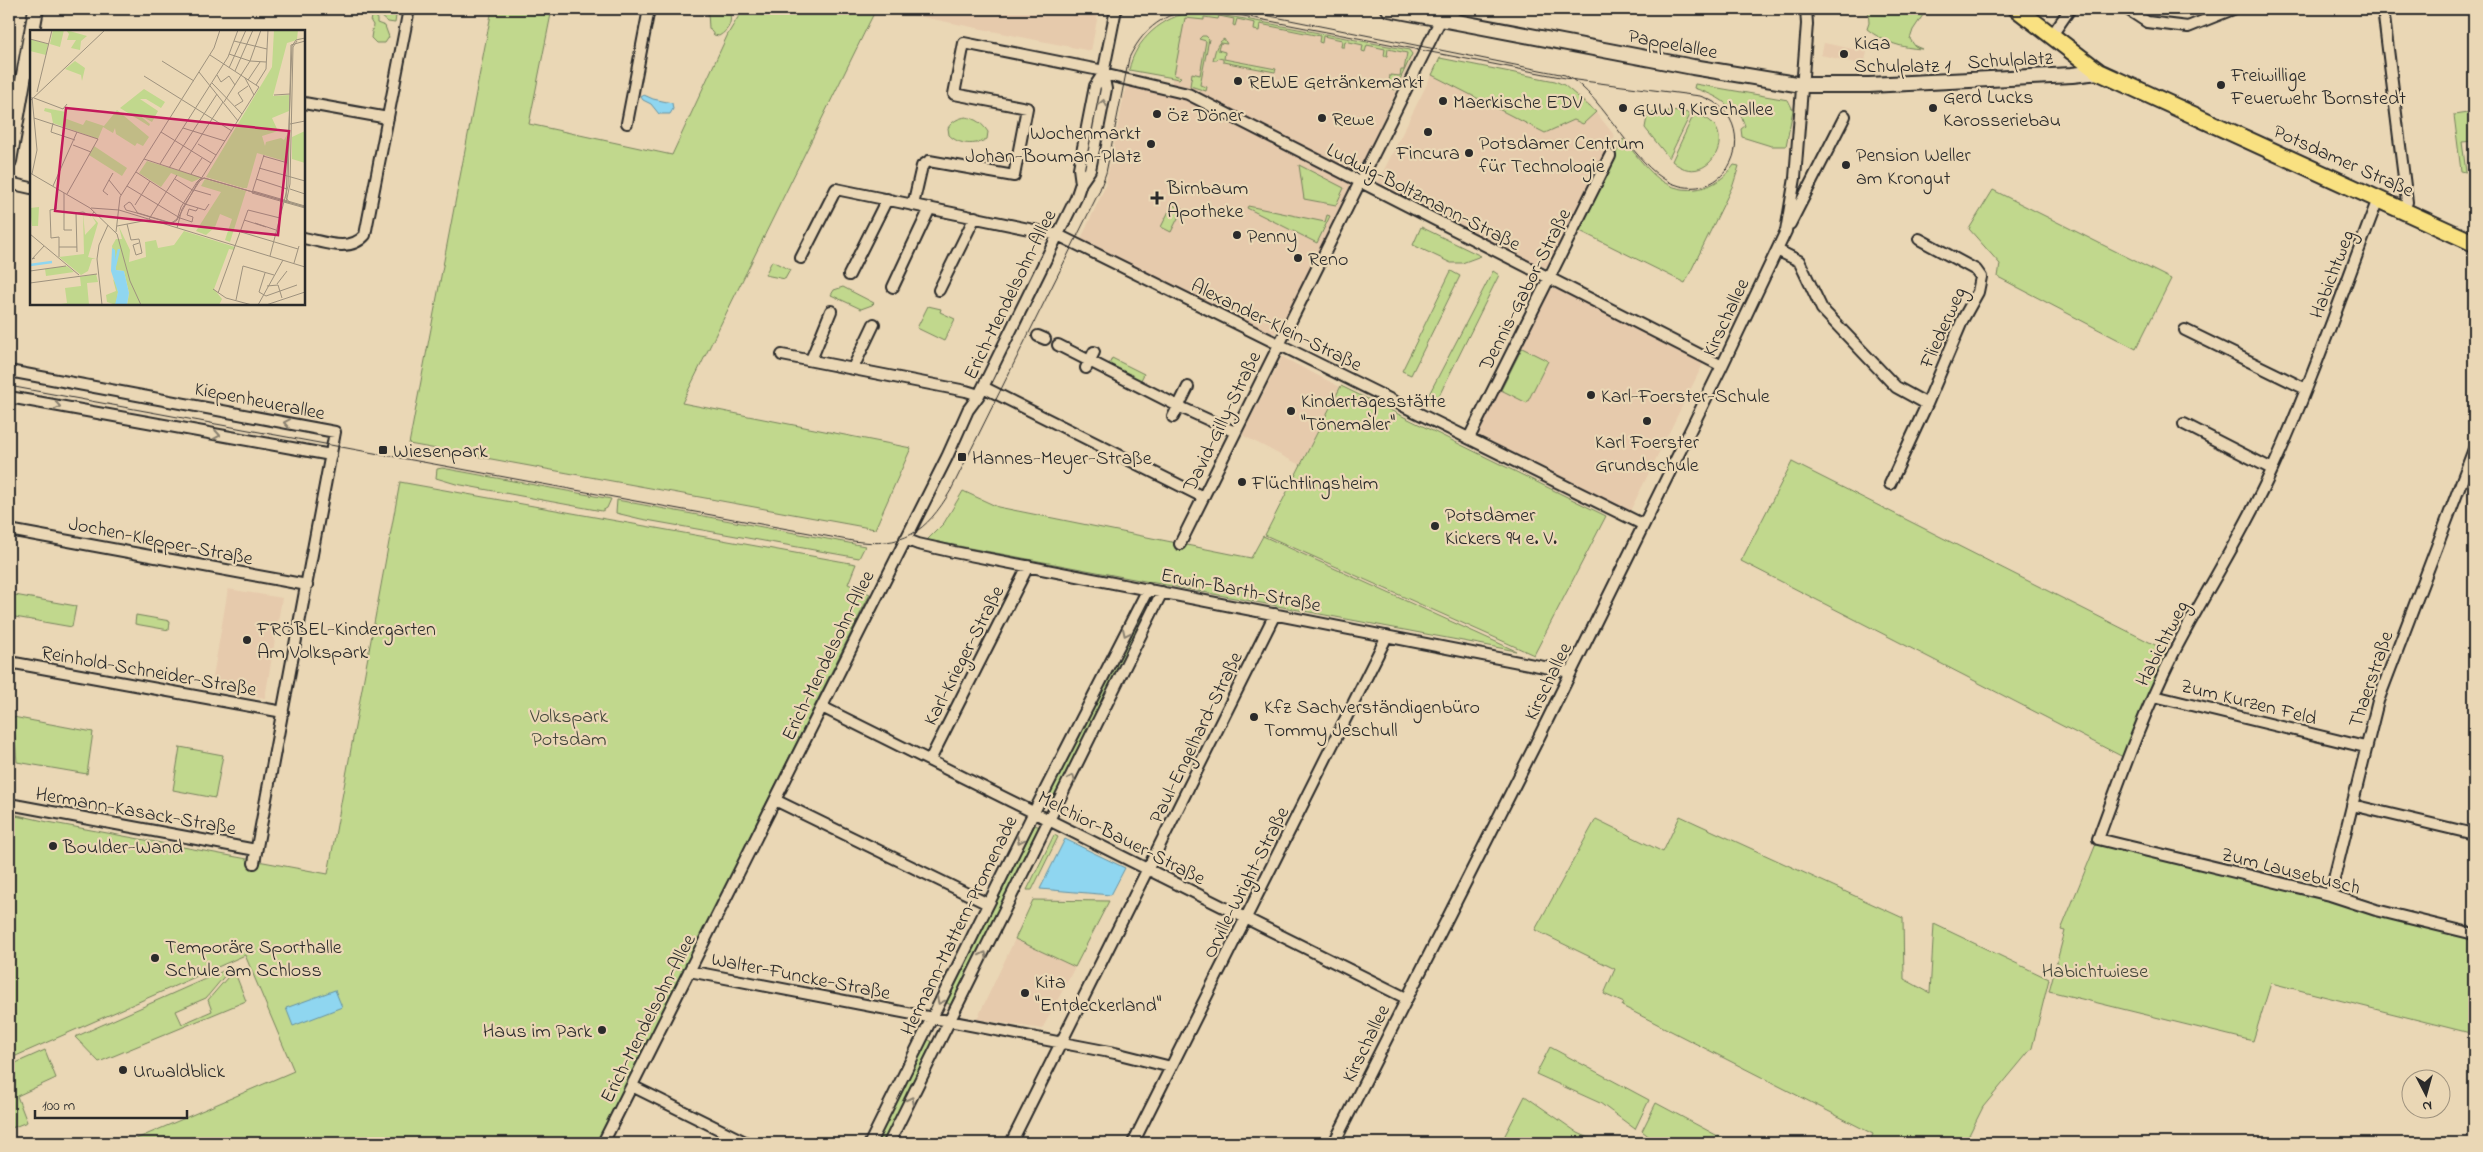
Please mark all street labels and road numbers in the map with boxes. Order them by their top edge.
street label: Pappelallee [1625,23,1720,68]
street label: Schulplatz [1967,45,2054,78]
street label: Potsdamer Straße [2268,118,2418,206]
street label: Ludwig-Boltzmann-Straße [1320,137,1525,261]
street label: Dennis-Gabor-Straße [1472,204,1580,377]
street label: Erich-Mendelsohn-Allee [957,205,1065,385]
street label: Habichtweg [2303,226,2364,324]
street label: Alexander-Klein-Straße [1185,272,1366,380]
street label: Kirschallee [1696,274,1758,362]
street label: Fliederweg [1913,283,1976,375]
street label: David-Gilly-Straße [1176,347,1270,498]
street label: Kiepenheuerallee [192,376,327,429]
street label: Jochen-Klepper-Straße [66,510,255,575]
street label: Erwin-Barth-Straße [1158,562,1323,621]
street label: Erich-Mendelsohn-Allee [775,566,883,746]
street label: Karl-Krieger-Straße [917,581,1014,732]
street label: Habichtweg [2129,596,2198,692]
street label: Thaerstraße [2342,628,2402,732]
street label: Kirschallee [1518,638,1581,726]
street label: Reinhold-Schneider-Straße [39,639,259,706]
street label: Paul-Engelhard-Straße [1143,647,1252,829]
street label: Zum Kurzen Feld [2177,673,2319,734]
street label: Hermann-Kasack-Straße [33,781,238,844]
street label: Melchior-Bauer-Straße [1032,784,1210,894]
street label: Orville-Wright-Straße [1196,802,1299,965]
street label: Hermann-Mattern-Promenade [894,811,1026,1041]
street label: Zum Lausebusch [2218,841,2363,904]
street label: Erich-Mendelsohn-Allee [594,930,704,1109]
street label: Walter-Funcke-Straße [708,946,893,1009]
street label: Kirschallee [1336,1000,1399,1088]

